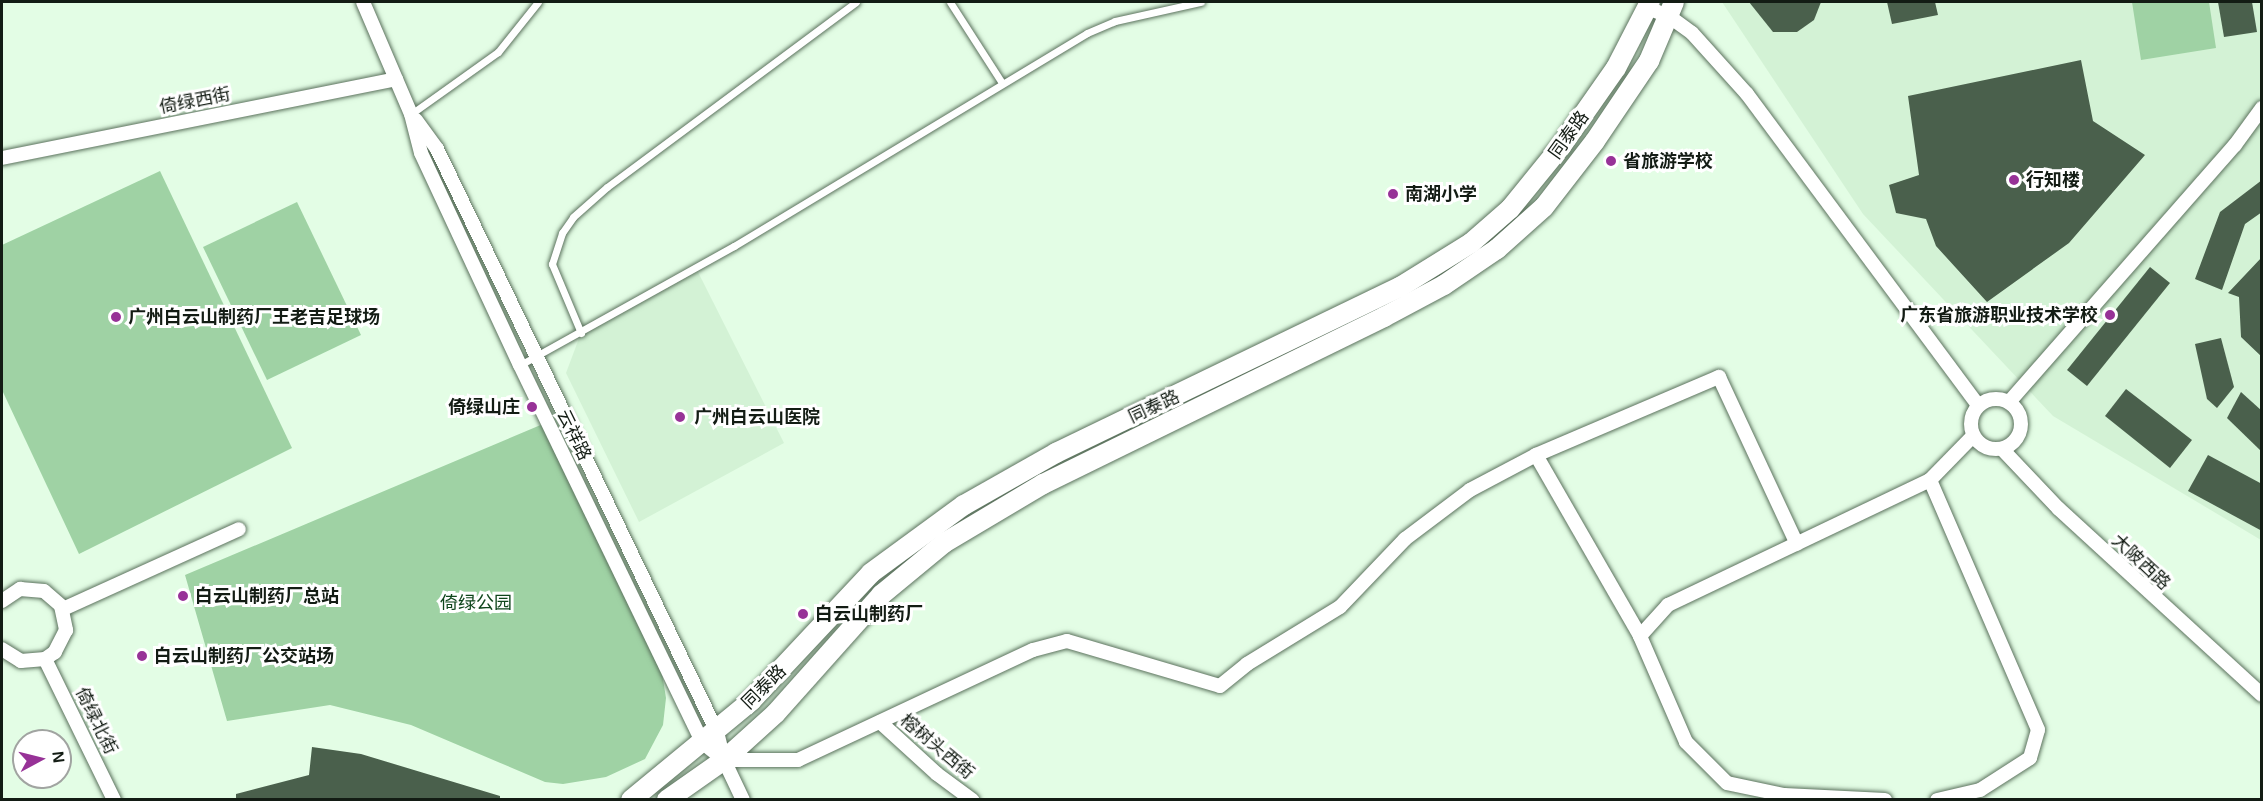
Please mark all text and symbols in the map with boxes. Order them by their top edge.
street label: 倚绿西街 [158,84,232,118]
street label: 同泰路 [1544,107,1594,163]
place label: 省旅游学校 [1623,150,1713,172]
marker: 省旅游学校 [1604,154,1618,168]
place label: 行知楼 [2026,169,2080,191]
marker: 行知楼 [2007,173,2021,187]
place label: 南湖小学 [1405,183,1477,205]
marker: 南湖小学 [1386,187,1400,201]
place label: 广东省旅游职业技术学校 [1900,304,2098,326]
place label: 广州白云山制药厂王老吉足球场 [128,306,380,328]
marker: 广东省旅游职业技术学校 [2103,308,2117,322]
marker: 广州白云山制药厂王老吉足球场 [109,310,123,324]
street label: 同泰路 [1125,386,1183,428]
place label: 倚绿山庄 [448,396,520,418]
marker: 倚绿山庄 [525,400,539,414]
street label: 云祥路 [552,406,596,464]
place label: 广州白云山医院 [694,406,820,428]
marker: 广州白云山医院 [671,408,689,426]
street label: 大陂西路 [2107,530,2175,594]
place label: 白云山制药厂总站 [195,585,339,607]
marker: 白云山制药厂总站 [176,589,190,603]
park label: 倚绿公园 [440,592,512,614]
place label: 白云山制药厂 [815,603,923,625]
marker: 白云山制药厂 [796,607,810,621]
place label: 白云山制药厂公交站场 [154,645,334,667]
marker: 白云山制药厂公交站场 [135,649,149,663]
street label: 同泰路 [737,660,791,714]
street label: 倚绿北街 [71,684,121,758]
street label: 榕树头西街 [896,710,978,784]
north arrow [12,729,72,789]
text: N [49,750,68,764]

